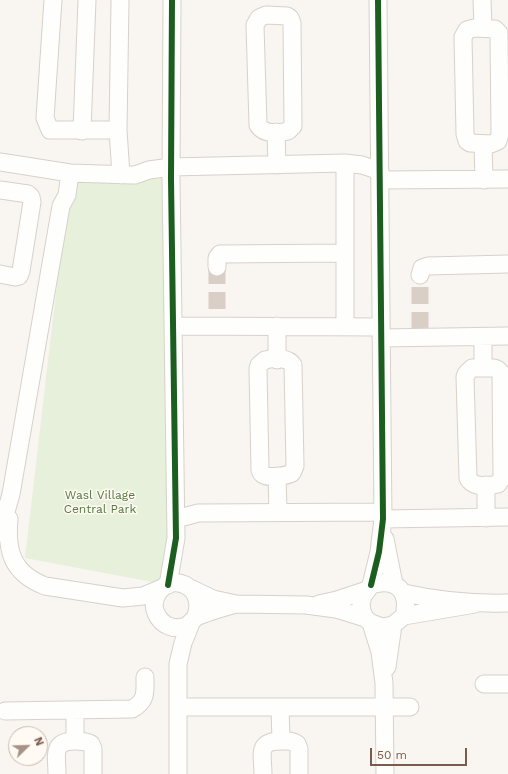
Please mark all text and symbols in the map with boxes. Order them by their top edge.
park label: Wasl Village Central Park [64,488,136,516]
north arrow [8,726,48,766]
text: N [31,735,46,748]
scale bar [372,740,469,766]
text: 50 m [377,748,407,762]

